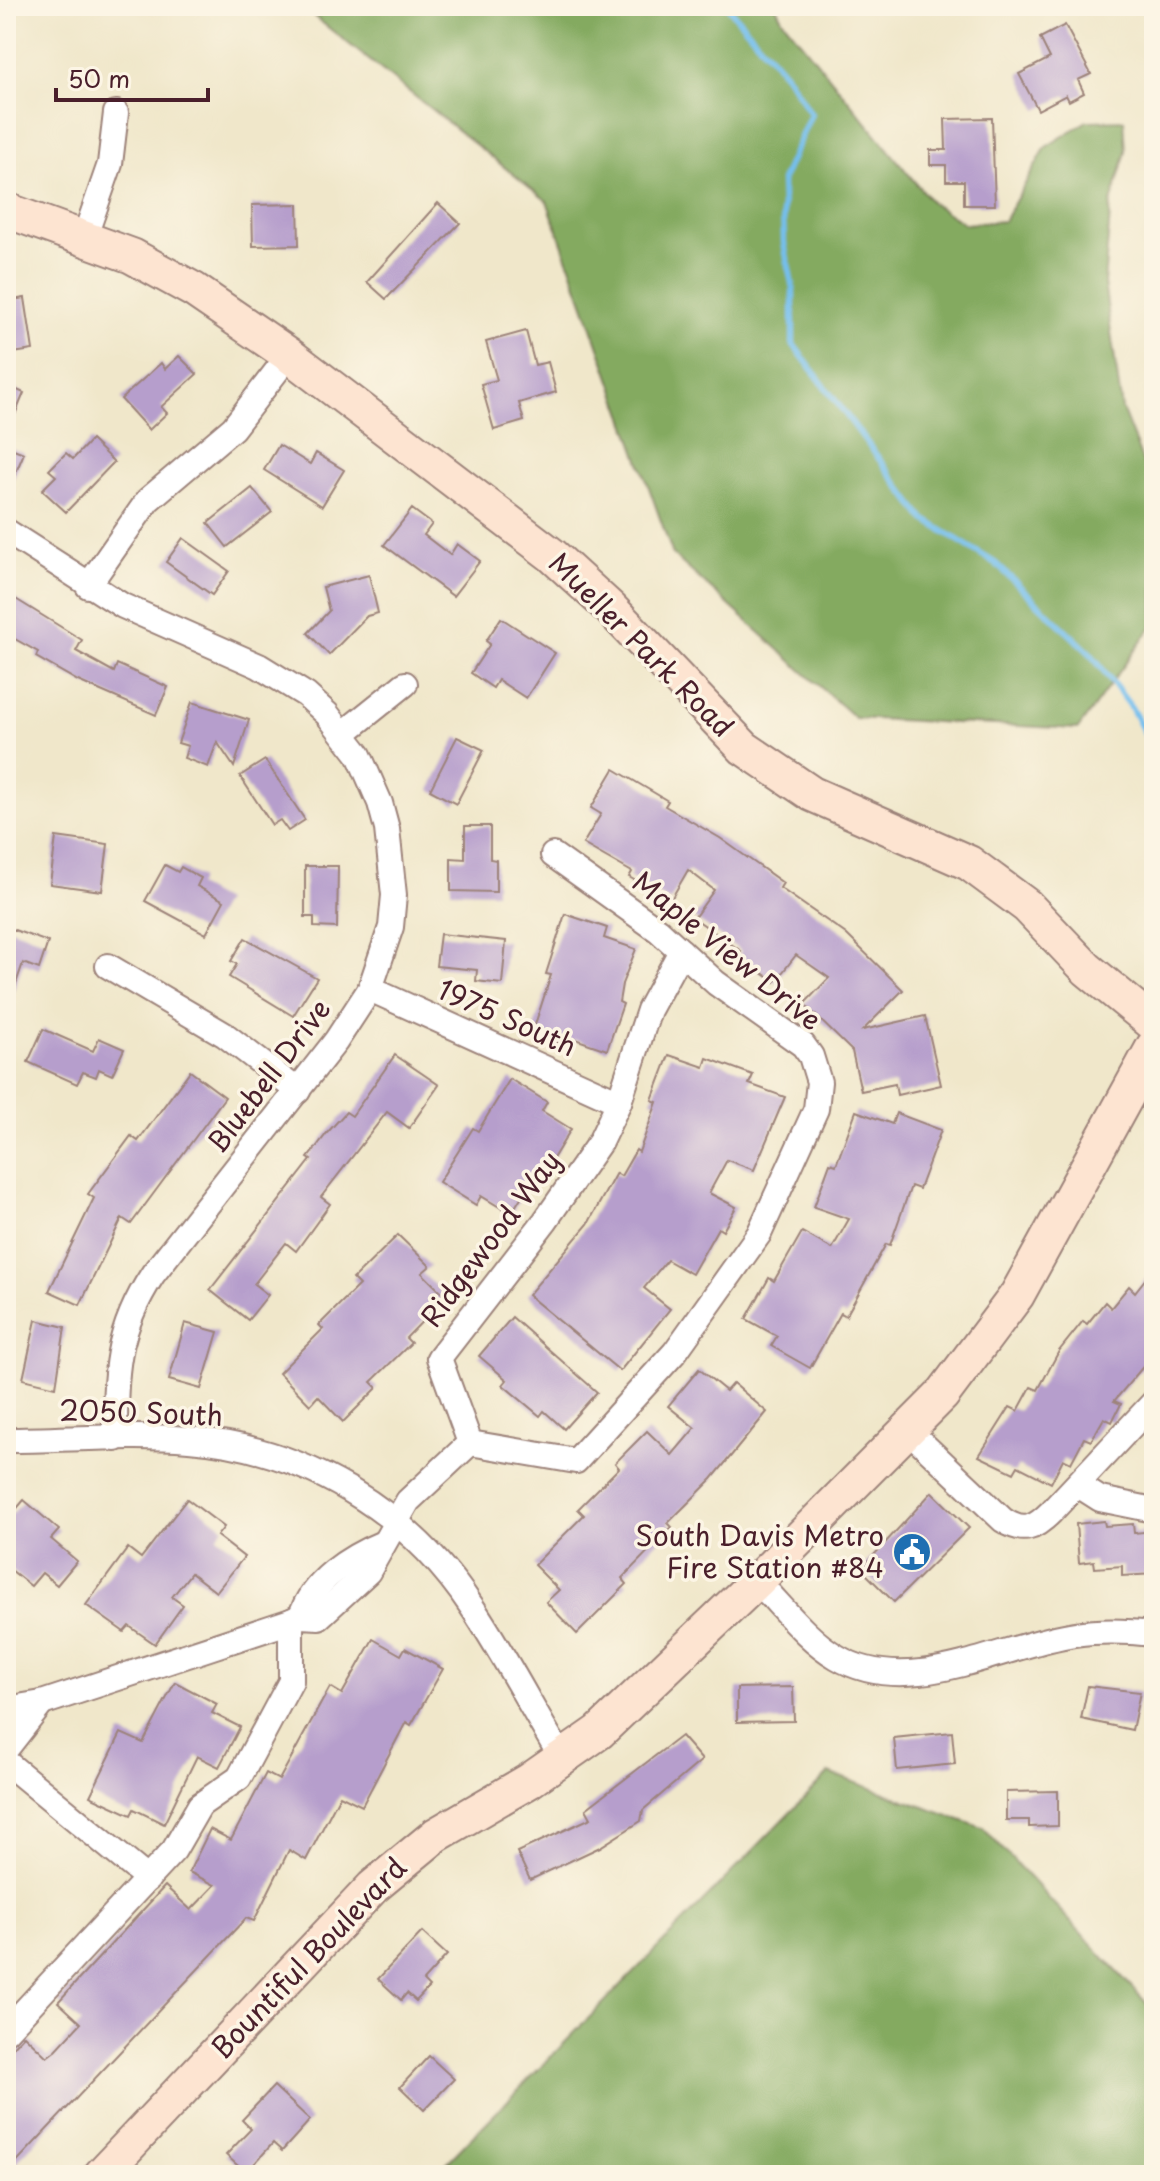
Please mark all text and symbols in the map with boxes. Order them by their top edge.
scale bar [56,52,208,102]
text: 50 m [68,60,130,96]
street label: Mueller Park Road [540,541,745,746]
street label: Maple View Drive [624,860,832,1040]
street label: 1975 South [431,967,584,1066]
street label: Bluebell Drive [195,989,340,1161]
street label: Ridgewood Way [409,1141,570,1335]
street label: 2050 South [58,1387,224,1436]
place label: South Davis Metro Fire Station #84 [636,1513,884,1588]
public building icon: South Davis Metro Fire Station #84 [891,1531,933,1573]
street label: Bountiful Boulevard [200,1846,416,2067]

